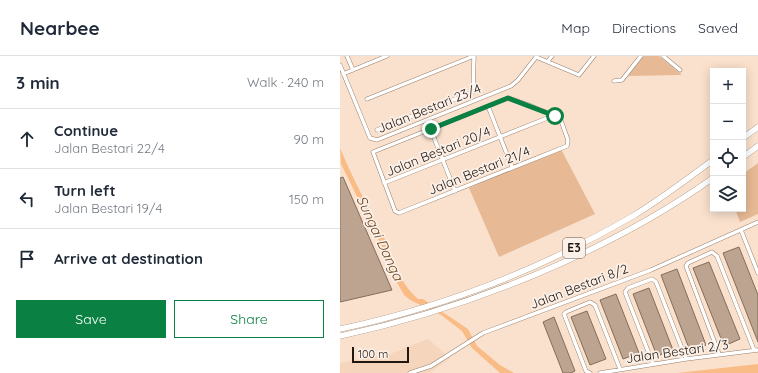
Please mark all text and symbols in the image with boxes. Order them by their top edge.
text: Nearbee [20,16,100,40]
text: Map [561,19,590,37]
text: Directions [612,19,676,37]
text: Saved [698,19,738,37]
map controls [710,68,746,212]
button: + [710,68,746,104]
text: 3 min [16,72,60,93]
text: Walk · 240 m [247,74,324,90]
street label: Jalan Bestari 23/4 [375,80,483,136]
button: − [710,104,746,140]
route start [546,107,564,125]
route end [422,120,440,138]
text: Continue [54,121,118,140]
street label: Jalan Bestari 20/4 [383,123,493,179]
icon: ahead [16,128,38,150]
text: 90 m [294,131,324,147]
text: Jalan Bestari 22/4 [54,140,165,156]
button: locate [710,140,746,176]
street label: Jalan Bestari 21/4 [426,142,532,198]
button: layers [710,176,746,212]
text: Turn left [54,181,116,200]
icon: left [16,188,38,210]
text: 150 m [289,191,324,207]
water label: Sungai Danga [352,193,408,285]
text: Jalan Bestari 19/4 [54,200,162,216]
road number: E3 [563,238,585,258]
icon: arrive [16,248,38,270]
text: Arrive at destination [54,249,203,268]
street label: Jalan Bestari 8/2 [528,260,630,312]
button: Save [16,300,166,338]
button: Share [174,300,324,338]
street label: Jalan Bestari 2/3 [625,336,730,366]
scale bar [352,345,409,364]
text: 100 m [358,347,388,361]

